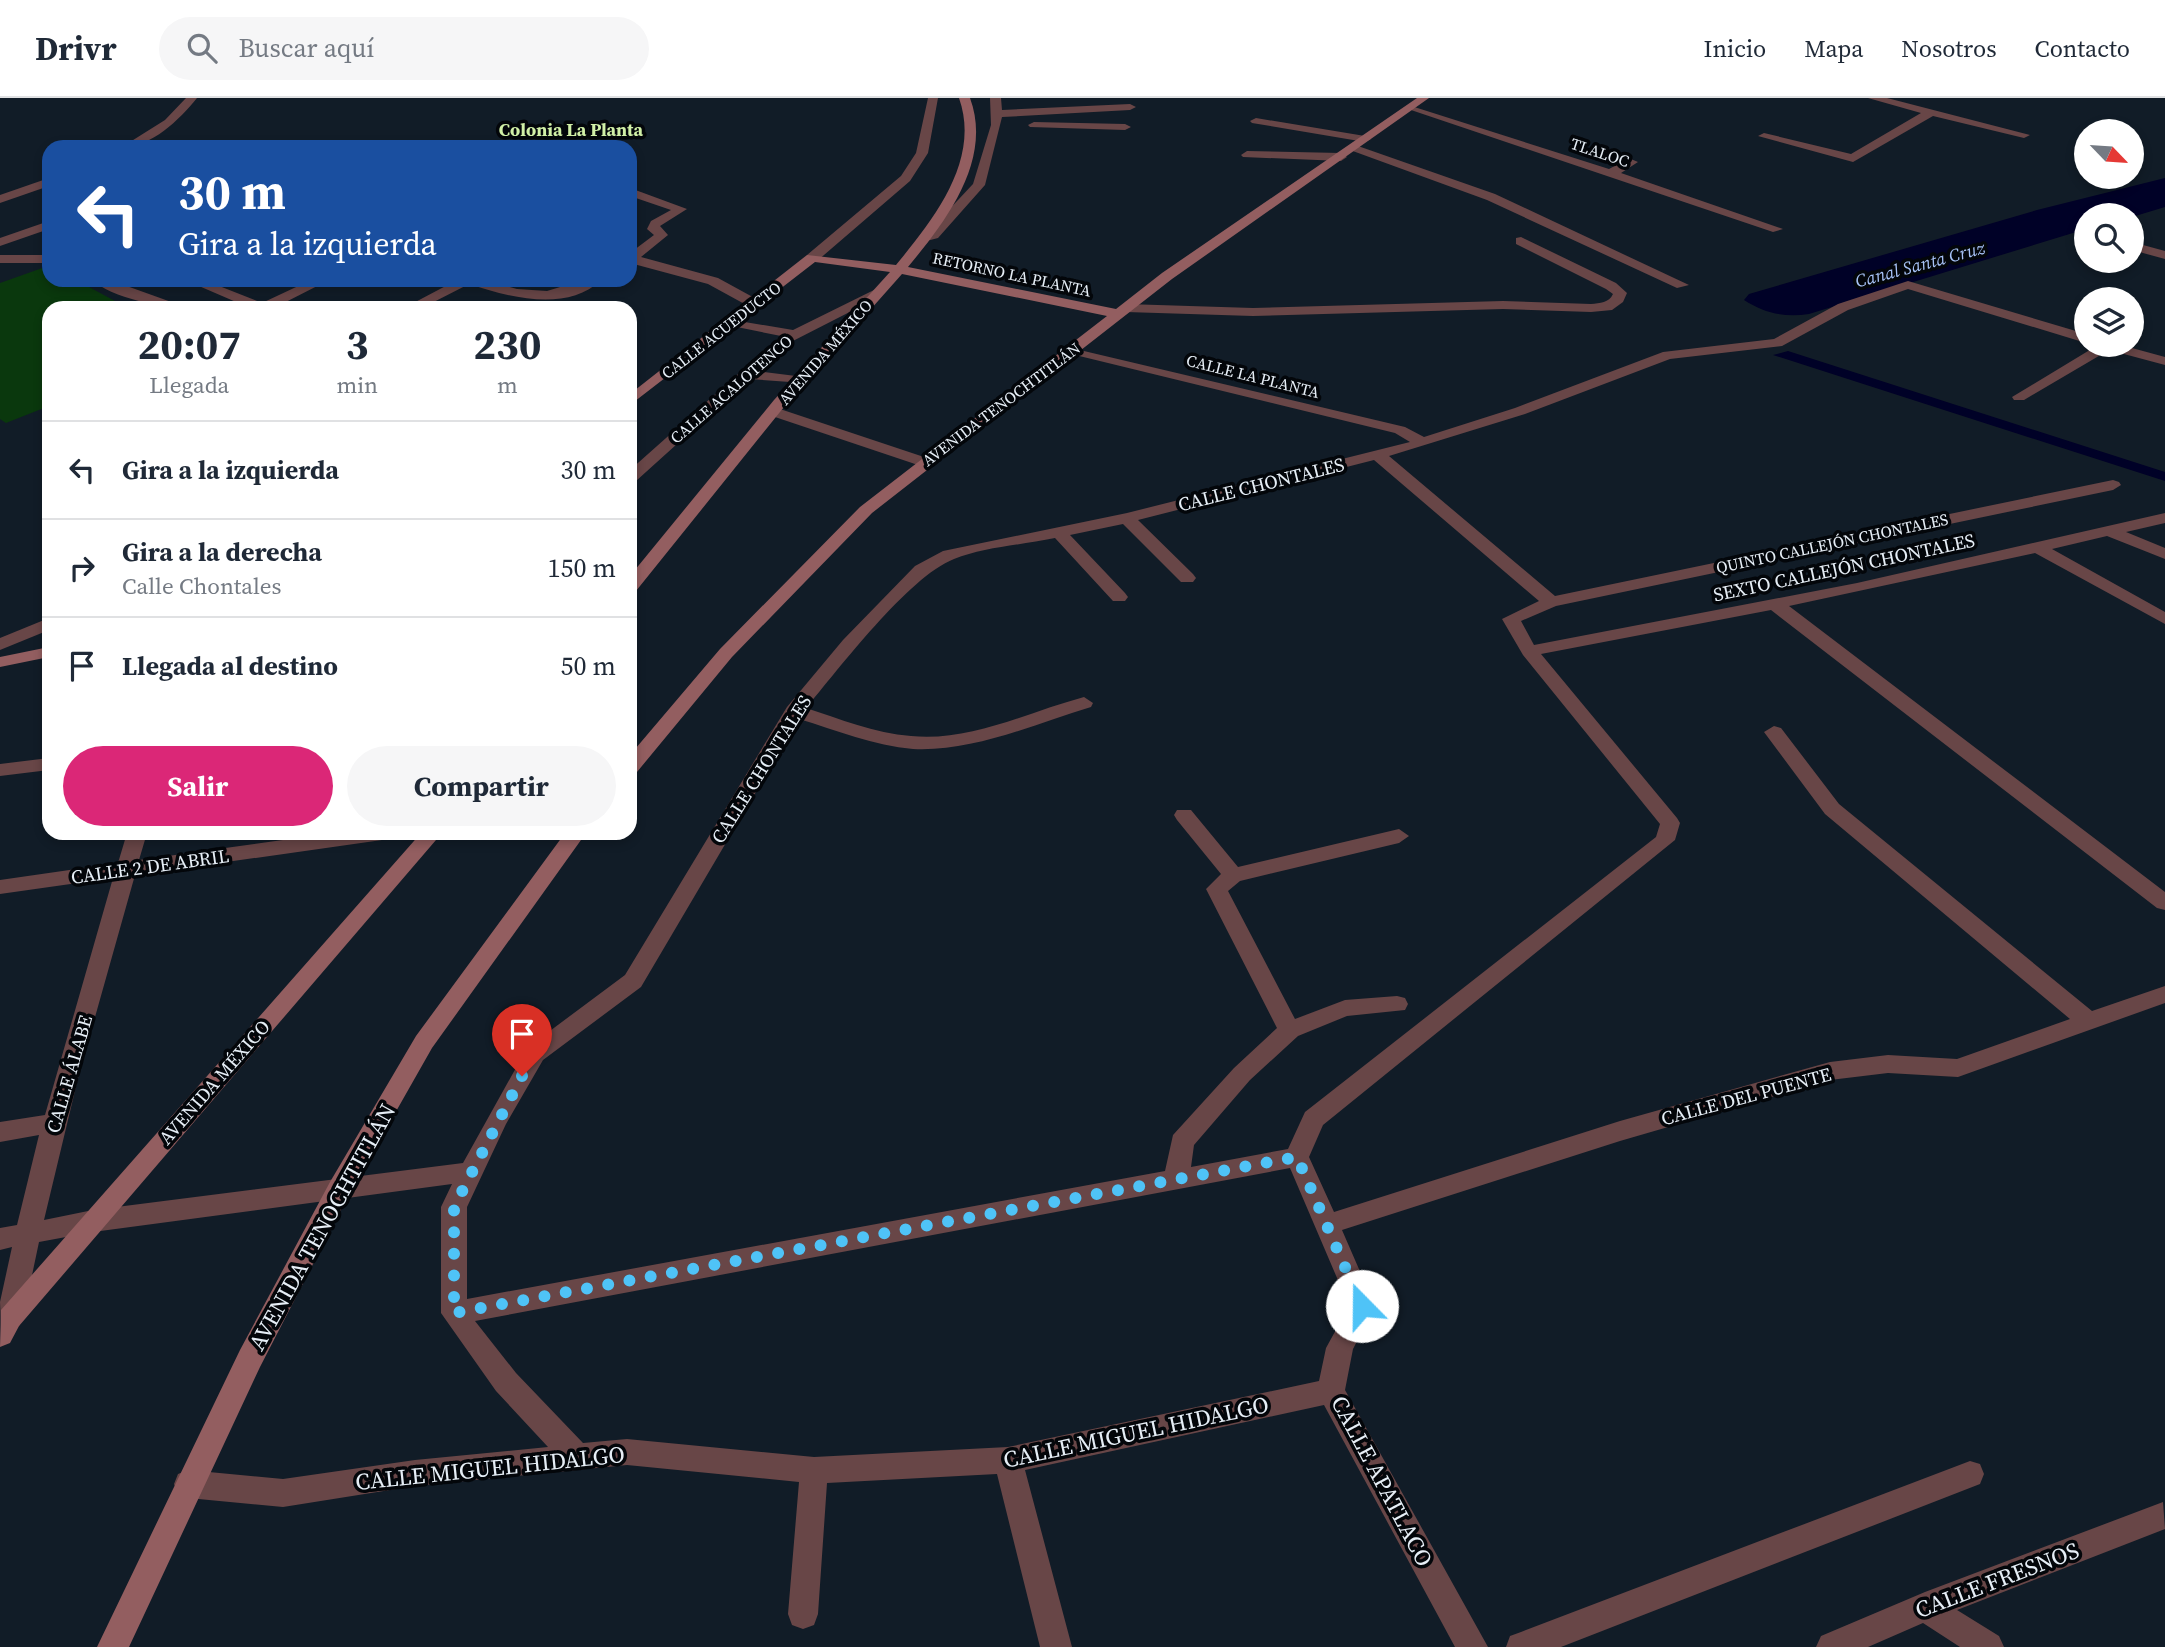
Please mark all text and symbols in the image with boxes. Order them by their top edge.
search box [159,17,649,80]
text: Drivr [35,26,117,71]
icon: search [183,29,221,67]
text: Buscar aquí [239,30,374,66]
text: Inicio [1704,32,1766,65]
text: Mapa [1804,32,1863,65]
text: Nosotros [1901,32,1997,65]
text: Contacto [2035,32,2130,65]
district label: Colonia La Planta [499,117,644,142]
north arrow [2074,119,2144,189]
map controls [2074,119,2144,357]
street label: TLALOC [1568,132,1632,172]
text: 30 m [178,158,286,225]
icon: left [63,168,154,259]
button: search [2074,203,2144,273]
text: Gira a la izquierda [178,222,437,266]
water label: Canal Santa Cruz [1852,235,1988,293]
street label: RETORNO LA PLANTA [931,246,1094,302]
street label: CALLE ACUEDUCTO [657,276,785,384]
button: layers [2074,287,2144,357]
street label: AVENIDA MÉXICO [773,295,877,409]
text: 20:07 [137,315,241,373]
text: 3 [346,315,369,373]
text: 230 [473,315,542,373]
street label: CALLE ACALOTENCO [665,330,797,448]
street label: AVENIDA TENOCHTITLÁN [917,337,1085,471]
street label: CALLE LA PLANTA [1184,349,1322,403]
text: Llegada [149,369,229,401]
text: min [336,369,378,401]
text: m [497,369,518,401]
icon: left [63,451,101,489]
street label: CALLE CHONTALES [1175,451,1347,517]
text: Gira a la izquierda [122,452,339,488]
text: 30 m [561,452,616,488]
street label: QUINTO CALLEJÓN CHONTALES [1714,508,1950,578]
street label: SEXTO CALLEJÓN CHONTALES [1711,527,1977,607]
text: Gira a la derecha [122,534,322,570]
icon: right [63,549,101,587]
text: 150 m [548,550,616,586]
text: Calle Chontales [122,570,282,602]
icon: arrive [63,647,101,685]
text: Llegada al destino [122,648,338,684]
text: 50 m [561,648,616,684]
street label: CALLE CHONTALES [705,690,817,848]
button: Salir [63,746,333,826]
button: Compartir [347,746,616,826]
street label: CALLE 2 DE ABRIL [69,842,231,890]
pin [492,1004,552,1076]
street label: CALLE ÁLABE [40,1012,98,1136]
street label: AVENIDA MÉXICO [152,1014,276,1150]
icon: arrive [503,1015,541,1053]
street label: CALLE DEL PUENTE [1658,1061,1834,1131]
street label: AVENIDA TENOCHTITLÁN [241,1098,403,1356]
position arrow [1325,1269,1399,1343]
street label: CALLE MIGUEL HIDALGO [1000,1388,1272,1476]
street label: CALLE APATLACO [1323,1390,1441,1572]
street label: CALLE MIGUEL HIDALGO [354,1438,626,1498]
street label: CALLE FRESNOS [1910,1534,2084,1626]

